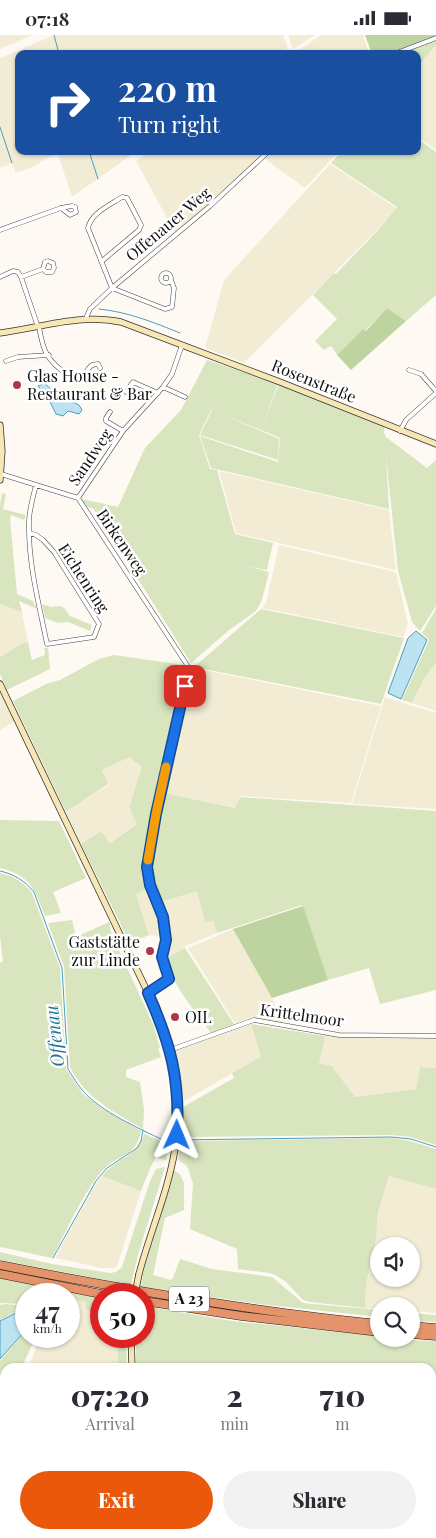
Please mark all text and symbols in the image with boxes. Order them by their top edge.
text: 07:18 [25,5,69,31]
text: 220 m [118,64,217,111]
icon: right [35,70,100,135]
text: Turn right [118,109,220,139]
street label: Offenauer Weg [121,181,215,265]
street label: Rosenstraße [269,354,360,407]
place label: Glas House - Restaurant & Bar [27,365,152,404]
marker: Glas House - Restaurant & Bar [11,379,23,391]
street label: Sandweg [63,424,117,489]
street label: Birkenweg [92,504,153,580]
street label: Eichenring [54,539,115,617]
pin [164,665,206,707]
icon: arrive [171,672,199,700]
place label: Gaststätte zur Linde [68,931,140,970]
marker: Gaststätte zur Linde [144,945,156,957]
street label: Krittelmoor [259,998,345,1031]
water label: Offenau [39,1004,69,1068]
place label: OIL [185,1006,212,1027]
marker: OIL [169,1011,181,1023]
position arrow [150,1108,202,1160]
map controls [370,1237,420,1347]
button: sound [370,1237,420,1287]
speed limit sign: 50 [90,1283,155,1348]
road number: A 23 [169,1287,209,1311]
text: 47 [35,1293,60,1326]
button: search [370,1297,420,1347]
text: km/h [33,1320,62,1336]
text: 07:20 [71,1375,150,1415]
text: 2 [227,1375,243,1415]
text: 710 [320,1375,365,1415]
text: Arrival [86,1413,135,1434]
text: min [220,1413,249,1434]
text: m [335,1413,350,1434]
button: Exit [20,1471,213,1529]
button: Share [223,1471,416,1529]

